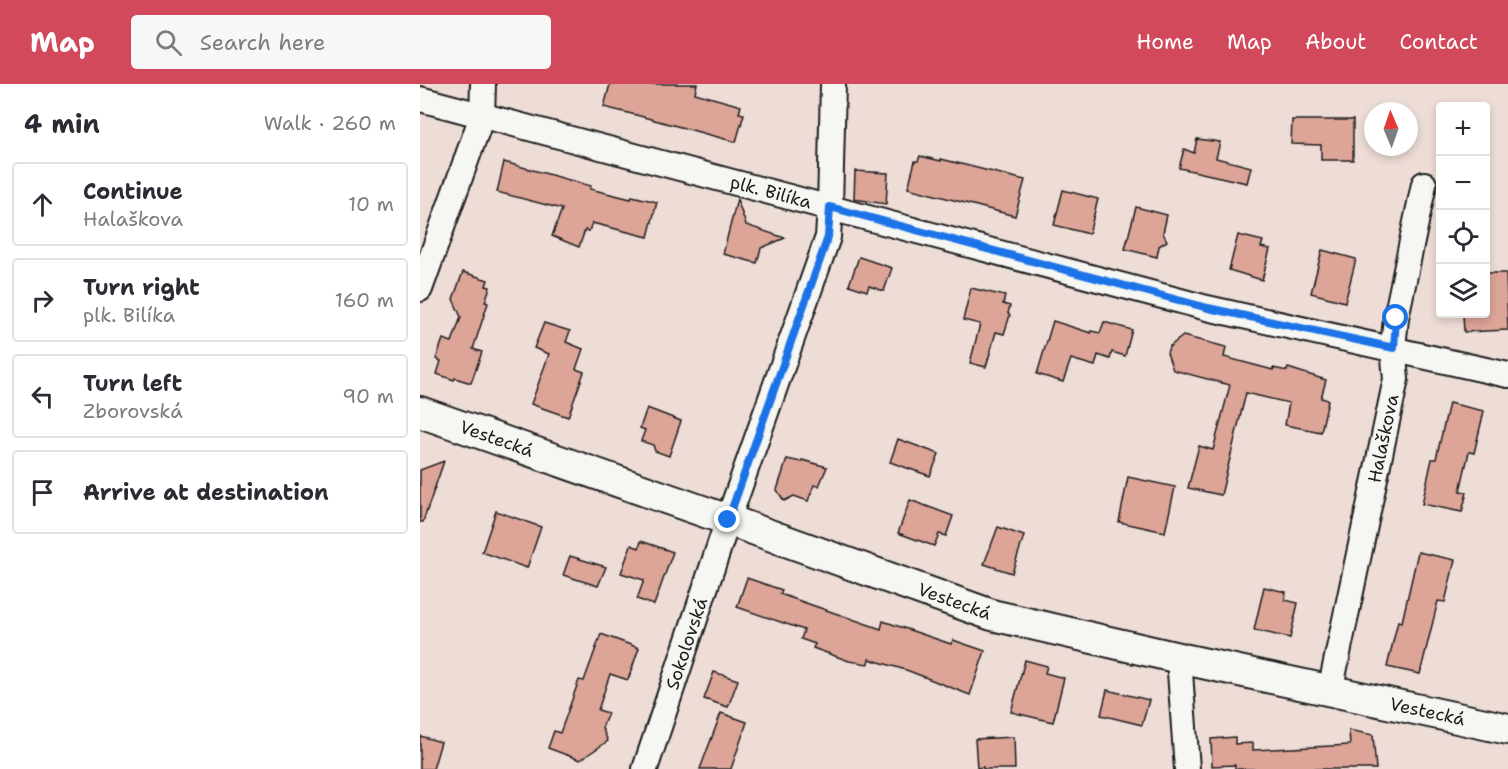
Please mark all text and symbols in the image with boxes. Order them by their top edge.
search box [131,15,551,69]
text: Map [30,23,95,61]
icon: search [152,26,185,59]
text: Search here [200,28,325,57]
text: Home [1136,28,1194,56]
text: Map [1227,28,1272,56]
text: About [1305,28,1366,56]
text: Contact [1399,28,1478,56]
north arrow [1364,102,1418,156]
map controls [1436,102,1490,318]
button: + [1436,102,1490,156]
text: 4 min [24,106,100,141]
text: Walk · 260 m [264,110,396,136]
button: − [1436,156,1490,210]
street label: plk. Bilíka [728,170,814,214]
text: Continue [83,177,183,206]
icon: ahead [26,188,59,221]
text: 10 m [348,191,394,217]
text: Halaškova [83,206,183,232]
button: locate [1436,210,1490,264]
button: layers [1436,264,1490,318]
text: Turn right [83,273,200,302]
icon: right [26,284,59,317]
text: 160 m [335,287,394,313]
text: plk. Bilíka [83,302,175,328]
route start [1382,304,1408,330]
text: Turn left [83,369,182,398]
icon: left [26,380,59,413]
text: 90 m [342,383,394,409]
street label: Halaškova [1362,392,1404,485]
text: Zborovská [83,398,183,424]
street label: Vestecká [456,415,536,463]
icon: arrive [26,476,59,509]
text: Arrive at destination [83,478,329,507]
route end [714,506,740,532]
street label: Vestecká [914,577,994,626]
street label: Sokolovská [660,595,713,693]
street label: Vestecká [1388,692,1467,731]

